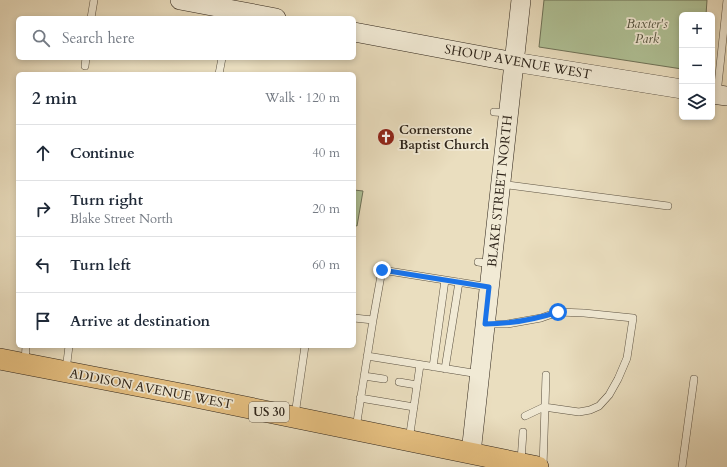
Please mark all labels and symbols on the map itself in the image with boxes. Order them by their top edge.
park label: Baxter's Park [626,15,668,48]
street label: SHOUP AVENUE WEST [443,40,593,84]
street label: BLAKE STREET NORTH [483,114,517,268]
place label: Cornerstone Baptist Church [399,121,489,154]
church icon: Cornerstone Baptist Church [376,127,396,147]
route end [373,261,391,279]
route start [549,303,567,321]
street label: ADDISON AVENUE WEST [68,364,234,414]
road number: US 30 [249,402,289,422]

